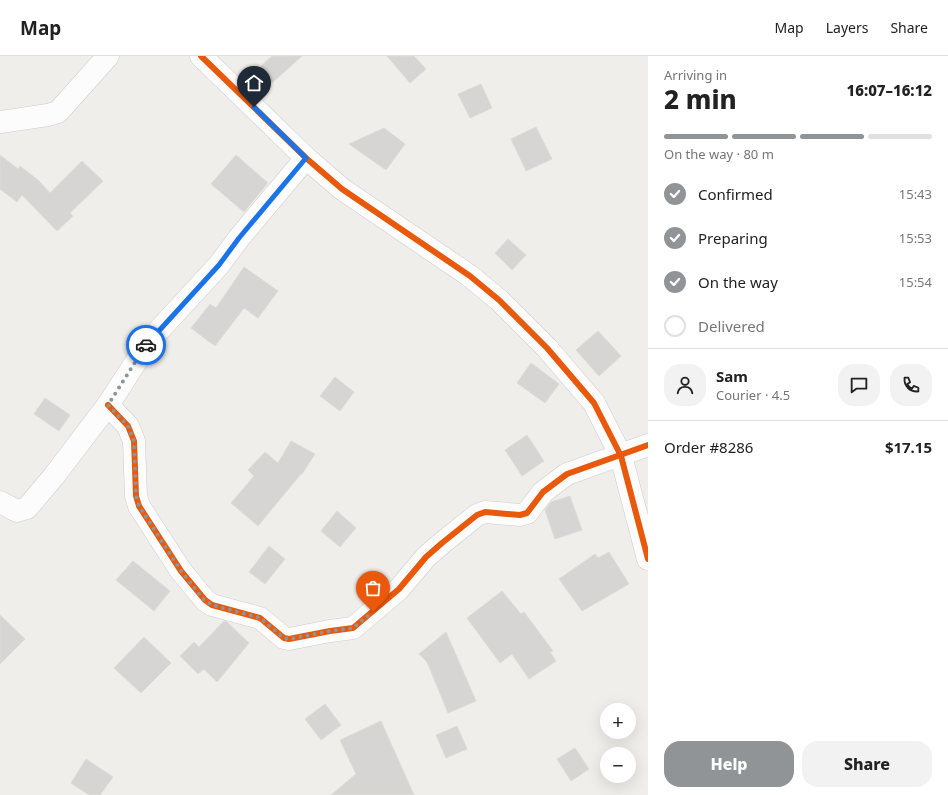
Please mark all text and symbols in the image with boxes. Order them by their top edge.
text: Map [20,15,61,41]
text: Map [775,18,804,37]
text: Layers [826,18,868,37]
text: Share [890,18,928,37]
pin [237,66,271,107]
text: Arriving in [664,66,727,84]
icon: home [243,72,265,94]
text: 16:07–16:12 [847,80,932,100]
text: 2 min [664,81,737,117]
text: On the way · 80 m [664,145,774,163]
icon: check [664,183,686,205]
text: Confirmed [698,184,773,204]
text: 15:43 [899,185,932,203]
icon: check [664,227,686,249]
text: Preparing [698,228,768,248]
text: 15:53 [899,229,932,247]
icon: check [664,271,686,293]
text: On the way [698,272,778,292]
text: 15:54 [899,273,932,291]
text: Delivered [698,316,765,336]
courier [126,325,166,365]
icon: car [135,334,157,356]
button: person [664,364,706,406]
button: chat [838,364,880,406]
button: phone [890,364,932,406]
text: Sam [716,366,748,386]
text: Courier · 4.5 [716,386,790,404]
text: Order #8286 [664,437,753,457]
text: $17.15 [885,437,932,457]
pin [356,571,390,612]
icon: bag [362,577,384,599]
map controls [600,703,636,783]
button: + [600,703,636,739]
button: Help [664,741,794,787]
button: Share [802,741,932,787]
button: − [600,747,636,783]

